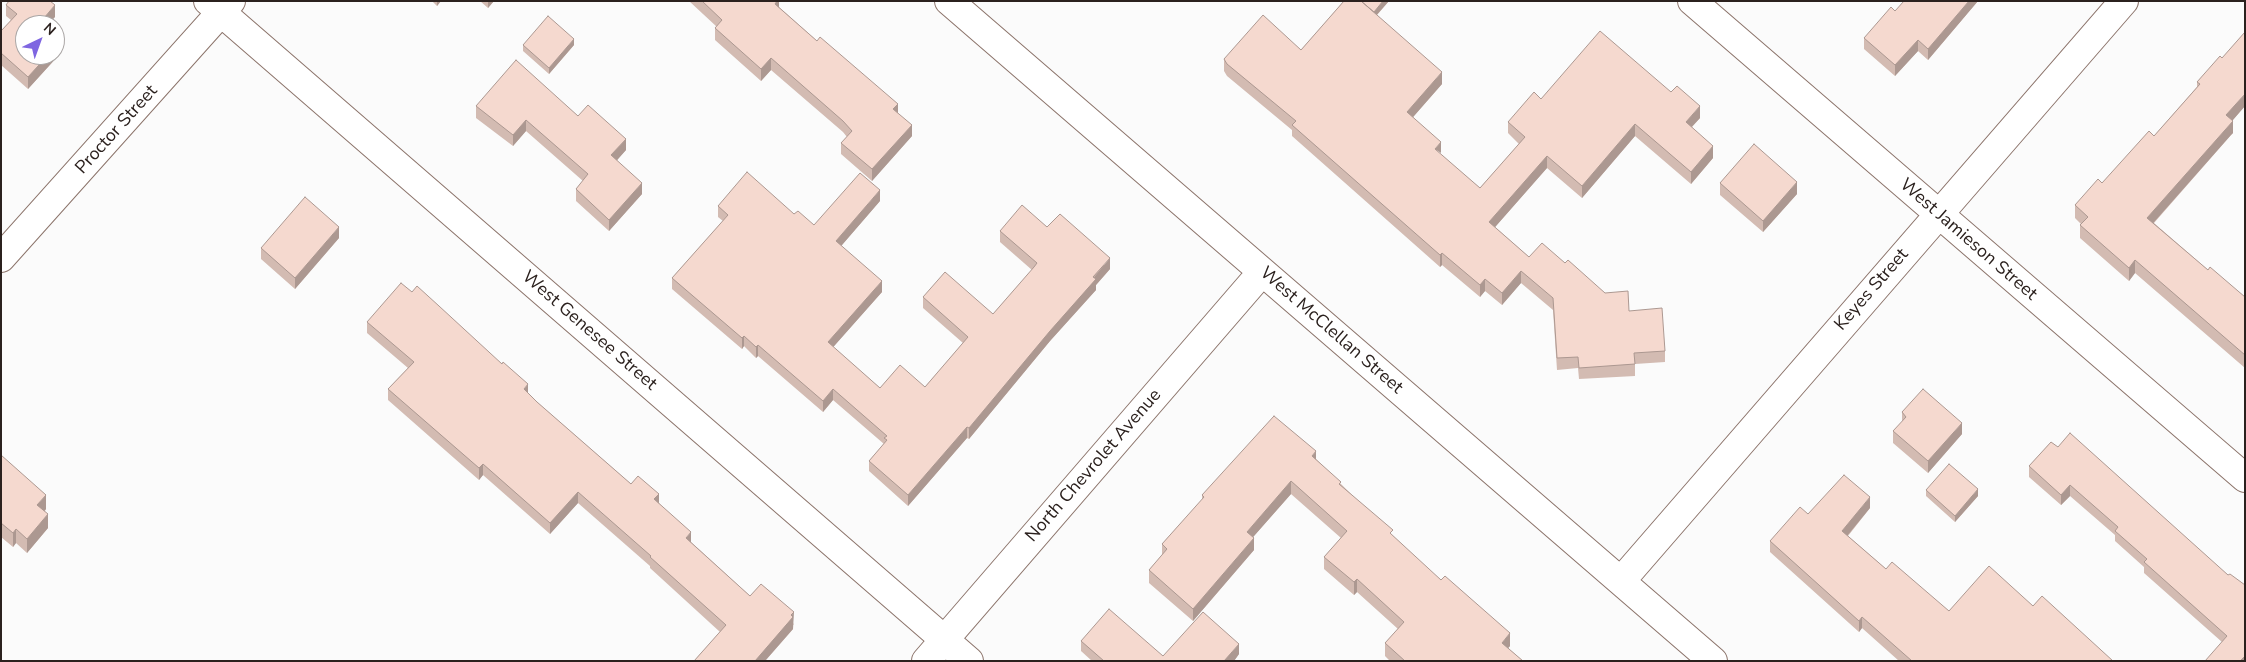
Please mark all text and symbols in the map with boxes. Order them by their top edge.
north arrow [15,15,65,65]
text: N [39,19,60,40]
street label: Proctor Street [71,81,163,179]
street label: West Jamieson Street [1895,174,2041,306]
street label: Keyes Street [1831,245,1913,335]
street label: West McClellan Street [1255,263,1407,399]
street label: West Genesee Street [517,266,661,396]
street label: North Chevrolet Avenue [1022,385,1166,547]

